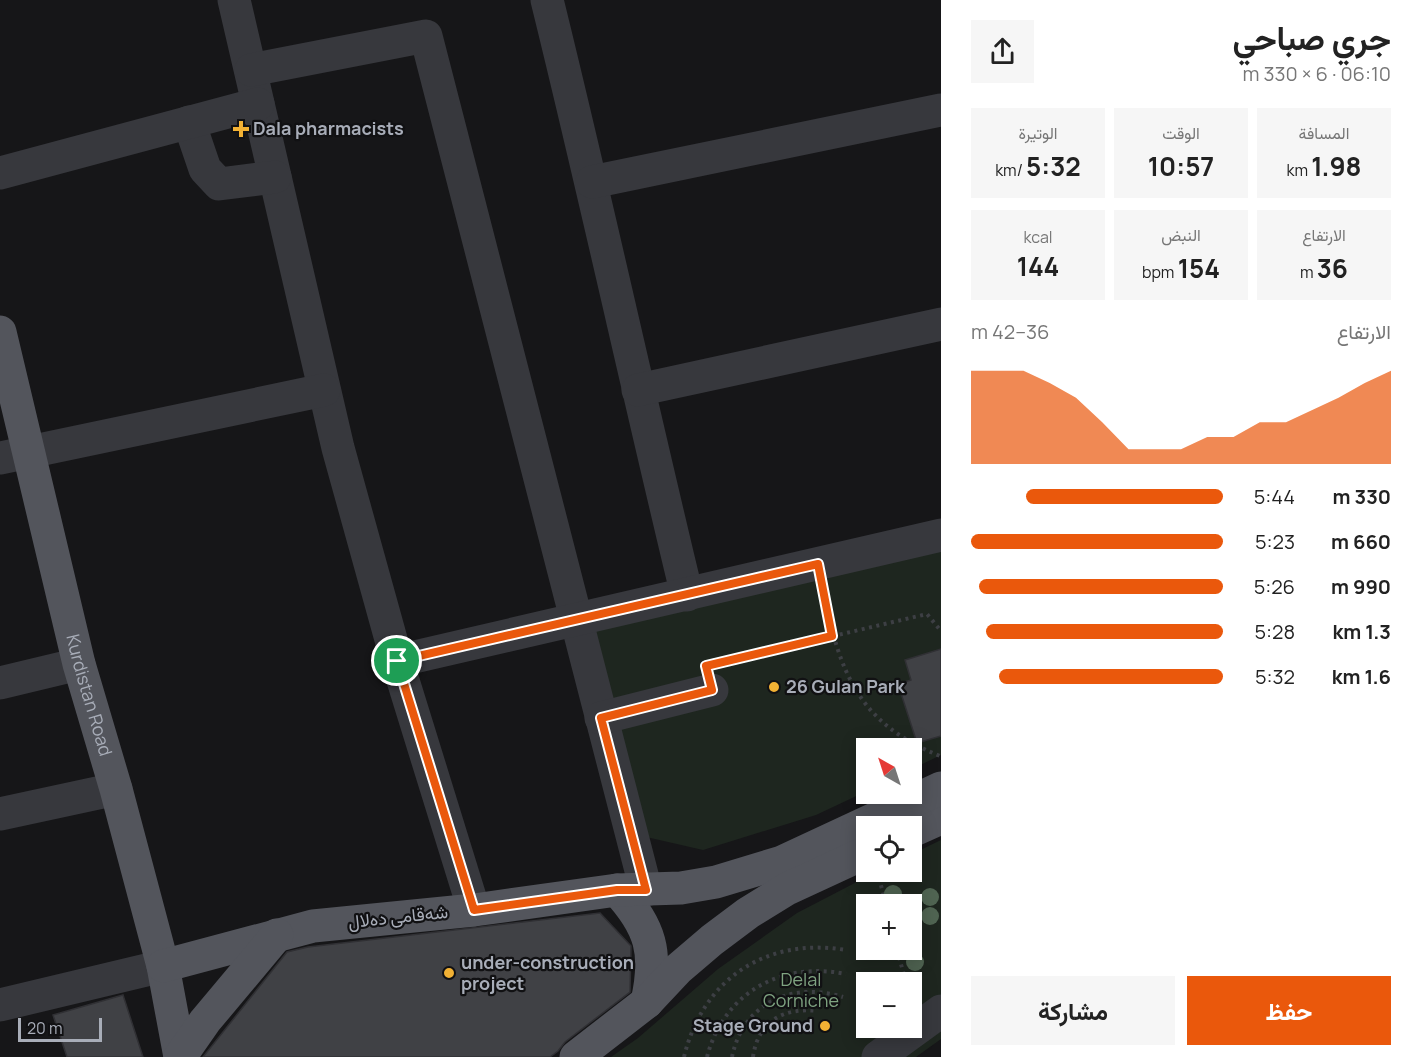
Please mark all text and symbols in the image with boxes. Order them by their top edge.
text: جري صباحي [1232,15,1391,60]
button: share [971,20,1034,83]
text: 06:10 · 6 × 330 m [1242,60,1391,87]
place label: Dala pharmacists [253,116,404,140]
marker: Dala pharmacists [234,122,248,136]
text: الوتيرة [1018,122,1058,144]
text: الوقت [1162,122,1200,144]
text: المسافة [1299,122,1349,144]
text: 5:32 [1026,148,1081,184]
text: 10:57 [1148,148,1214,184]
text: 1.98 [1311,148,1362,184]
text: /km [995,159,1026,181]
text: km [1286,159,1311,181]
text: النبض [1161,224,1201,246]
text: الارتفاع [1302,224,1346,246]
text: kcal [1023,226,1053,248]
text: 144 [1017,248,1059,284]
text: 154 [1178,250,1220,286]
text: 36 [1317,250,1348,286]
text: bpm [1142,261,1178,283]
text: m [1300,261,1317,283]
text: 36–42 m [971,318,1049,345]
text: الارتفاع [1337,318,1391,345]
text: 5:44 [1254,483,1295,510]
text: 330 m [1333,483,1391,510]
text: 5:23 [1255,528,1295,555]
text: 660 m [1331,528,1391,555]
text: 5:26 [1254,573,1295,600]
text: 990 m [1331,573,1391,600]
text: 5:28 [1254,618,1295,645]
text: 1.3 km [1333,618,1391,645]
street label: Kurdistan Road [61,632,119,759]
pin [371,635,422,686]
icon: arrive [380,644,413,677]
text: 5:32 [1255,663,1295,690]
text: 1.6 km [1332,663,1391,690]
place label: 26 Gulan Park [786,674,906,698]
marker: 26 Gulan Park [767,680,781,694]
north arrow [856,738,922,804]
map controls [856,738,922,1038]
button: locate [856,816,922,882]
button: + [856,894,922,960]
street label: شەقامی دەلال [347,899,449,933]
place label: under-construction project [461,950,634,995]
marker: under-construction project [442,966,456,980]
park label: Delal Corniche [763,967,839,1012]
button: − [856,972,922,1038]
button: مشاركة [971,976,1175,1045]
button: حفظ [1187,976,1391,1045]
place label: Stage Ground [693,1013,813,1037]
scale bar [18,1015,102,1042]
text: 20 m [27,1017,63,1039]
marker: Stage Ground [818,1019,832,1033]

